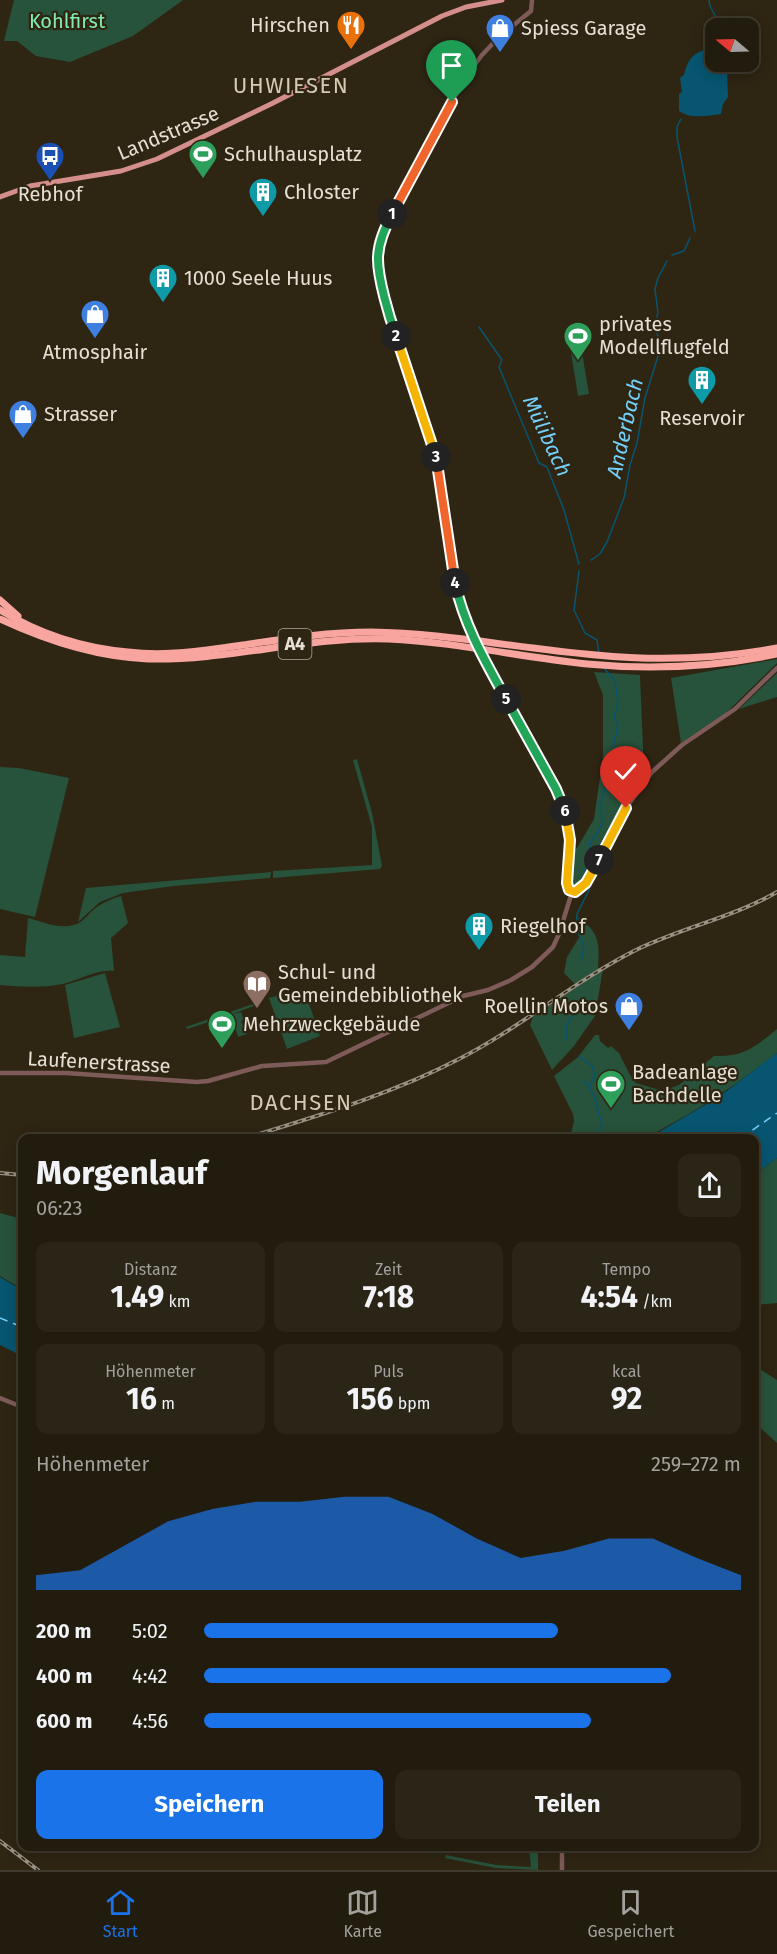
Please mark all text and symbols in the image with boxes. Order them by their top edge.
park label: Kohlfirst [29,9,106,33]
restaurant icon: Hirschen [335,9,367,51]
shop icon: Spiess Garage [484,12,516,54]
place label: Hirschen [250,13,330,37]
place label: Spiess Garage [521,16,646,40]
north arrow [705,18,759,72]
map controls [705,18,759,72]
pin [426,40,477,102]
icon: arrive [435,49,468,82]
district label: UHWIESEN [233,72,349,99]
street label: Landstrasse [114,101,222,165]
sports icon: Schulhausplatz [187,138,219,180]
bus stop icon: Rebhof [34,140,66,182]
place label: Schulhausplatz [224,142,362,166]
building icon: Chloster [247,176,279,218]
place label: Chloster [284,180,359,204]
place label: Rebhof [18,182,84,206]
pin: 1 [377,199,407,229]
text: 1 [388,204,396,223]
building icon: 1000 Seele Huus [147,262,179,304]
place label: 1000 Seele Huus [184,266,332,290]
shop icon: Atmosphair [79,298,111,340]
place label: privates Modellflugfeld [599,312,730,359]
sports icon: privates Modellflugfeld [562,320,594,362]
pin: 2 [381,321,411,351]
text: 2 [392,326,400,345]
place label: Atmosphair [43,340,148,364]
building icon: Reservoir [686,364,718,406]
water label: Anderbach [601,376,649,481]
water label: Mülibach [517,391,577,481]
shop icon: Strasser [7,398,39,440]
place label: Strasser [44,402,117,426]
place label: Reservoir [659,406,745,430]
pin: 3 [421,442,451,472]
text: 3 [432,447,440,466]
pin: 4 [440,568,470,598]
text: 4 [450,573,460,592]
road number: A4 [278,629,312,659]
pin: 5 [491,684,521,714]
text: 5 [502,689,510,708]
pin [600,746,651,808]
icon: check [609,755,642,788]
pin: 6 [550,796,580,826]
text: 6 [560,801,570,820]
pin: 7 [584,845,614,875]
text: 7 [595,850,603,869]
building icon: Riegelhof [463,910,495,952]
place label: Riegelhof [500,914,587,938]
place label: Schul- und Gemeindebibliothek [278,960,463,1007]
library icon: Schul- und Gemeindebibliothek [241,968,273,1010]
shop icon: Roellin Motos [613,990,645,1032]
place label: Roellin Motos [484,994,608,1018]
sports icon: Mehrzweckgebäude [206,1008,238,1050]
place label: Mehrzweckgebäude [243,1012,420,1036]
street label: Laufenerstrasse [27,1046,171,1078]
place label: Badeanlage Bachdelle [632,1060,738,1107]
sports icon: Badeanlage Bachdelle [595,1068,627,1110]
district label: DACHSEN [250,1089,352,1116]
text: Morgenlauf [36,1153,207,1193]
button: share [678,1154,741,1217]
text: 06:23 [36,1196,82,1220]
text: Distanz [124,1260,177,1279]
text: Zeit [375,1260,402,1279]
text: Tempo [602,1260,651,1279]
text: 1.49 [111,1279,164,1315]
text: 7:18 [363,1279,414,1315]
text: 4:54 [581,1279,638,1315]
text: km [164,1292,190,1311]
text: /km [638,1292,672,1311]
text: Höhenmeter [105,1362,196,1381]
text: Puls [373,1362,404,1381]
text: kcal [612,1362,641,1381]
text: 16 [126,1381,157,1417]
text: 156 [347,1381,393,1417]
text: 92 [611,1381,642,1417]
text: m [157,1394,175,1413]
text: bpm [393,1394,430,1413]
text: Höhenmeter [36,1452,149,1476]
text: 259–272 m [651,1452,741,1476]
text: 200 m [36,1619,91,1643]
text: 5:02 [132,1619,168,1643]
text: 400 m [36,1664,92,1688]
text: 4:42 [132,1664,167,1688]
text: 600 m [36,1709,92,1733]
text: 4:56 [132,1709,168,1733]
button: Speichern [36,1770,383,1839]
button: Teilen [395,1770,741,1839]
tab: Start [103,1886,138,1941]
tab: Karte [343,1886,382,1941]
tab: Gespeichert [587,1886,674,1941]

